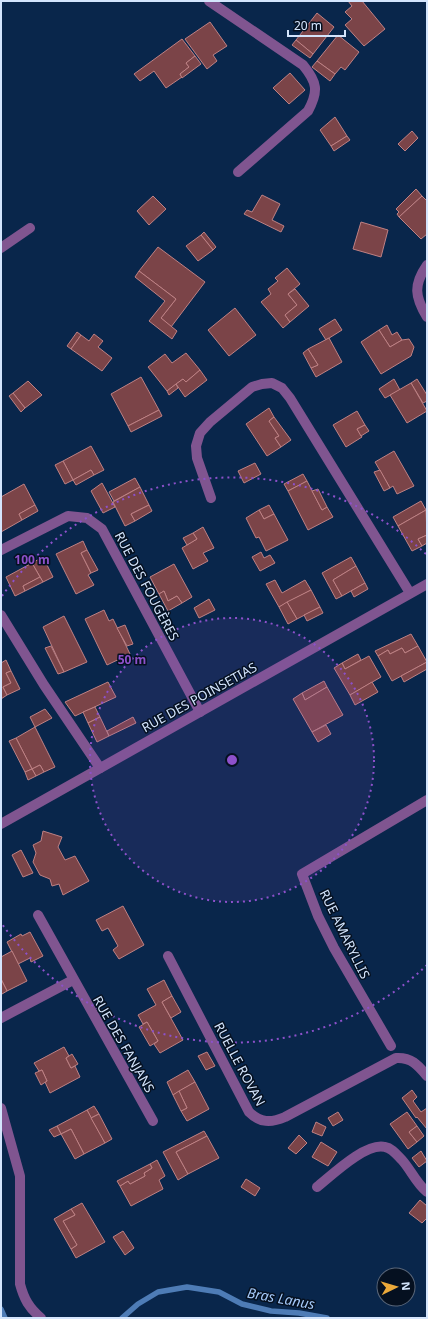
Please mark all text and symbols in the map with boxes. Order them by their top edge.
scale bar [288,12,345,38]
text: 20 m [294,17,322,34]
street label: RUE DES FOUGÈRES [111,528,183,644]
text: 100 m [14,551,50,568]
text: 50 m [118,651,146,668]
street label: RUE DES POINSETIAS [138,658,260,736]
centre of rings [225,753,239,767]
street label: RUE AMARYLLIS [316,886,374,982]
street label: RUE DES FANJANS [89,992,159,1096]
street label: RUELLE ROVAN [210,1019,270,1109]
north arrow [376,1267,416,1307]
text: N [399,1281,414,1291]
water label: Bras Lanus [246,1283,316,1313]

